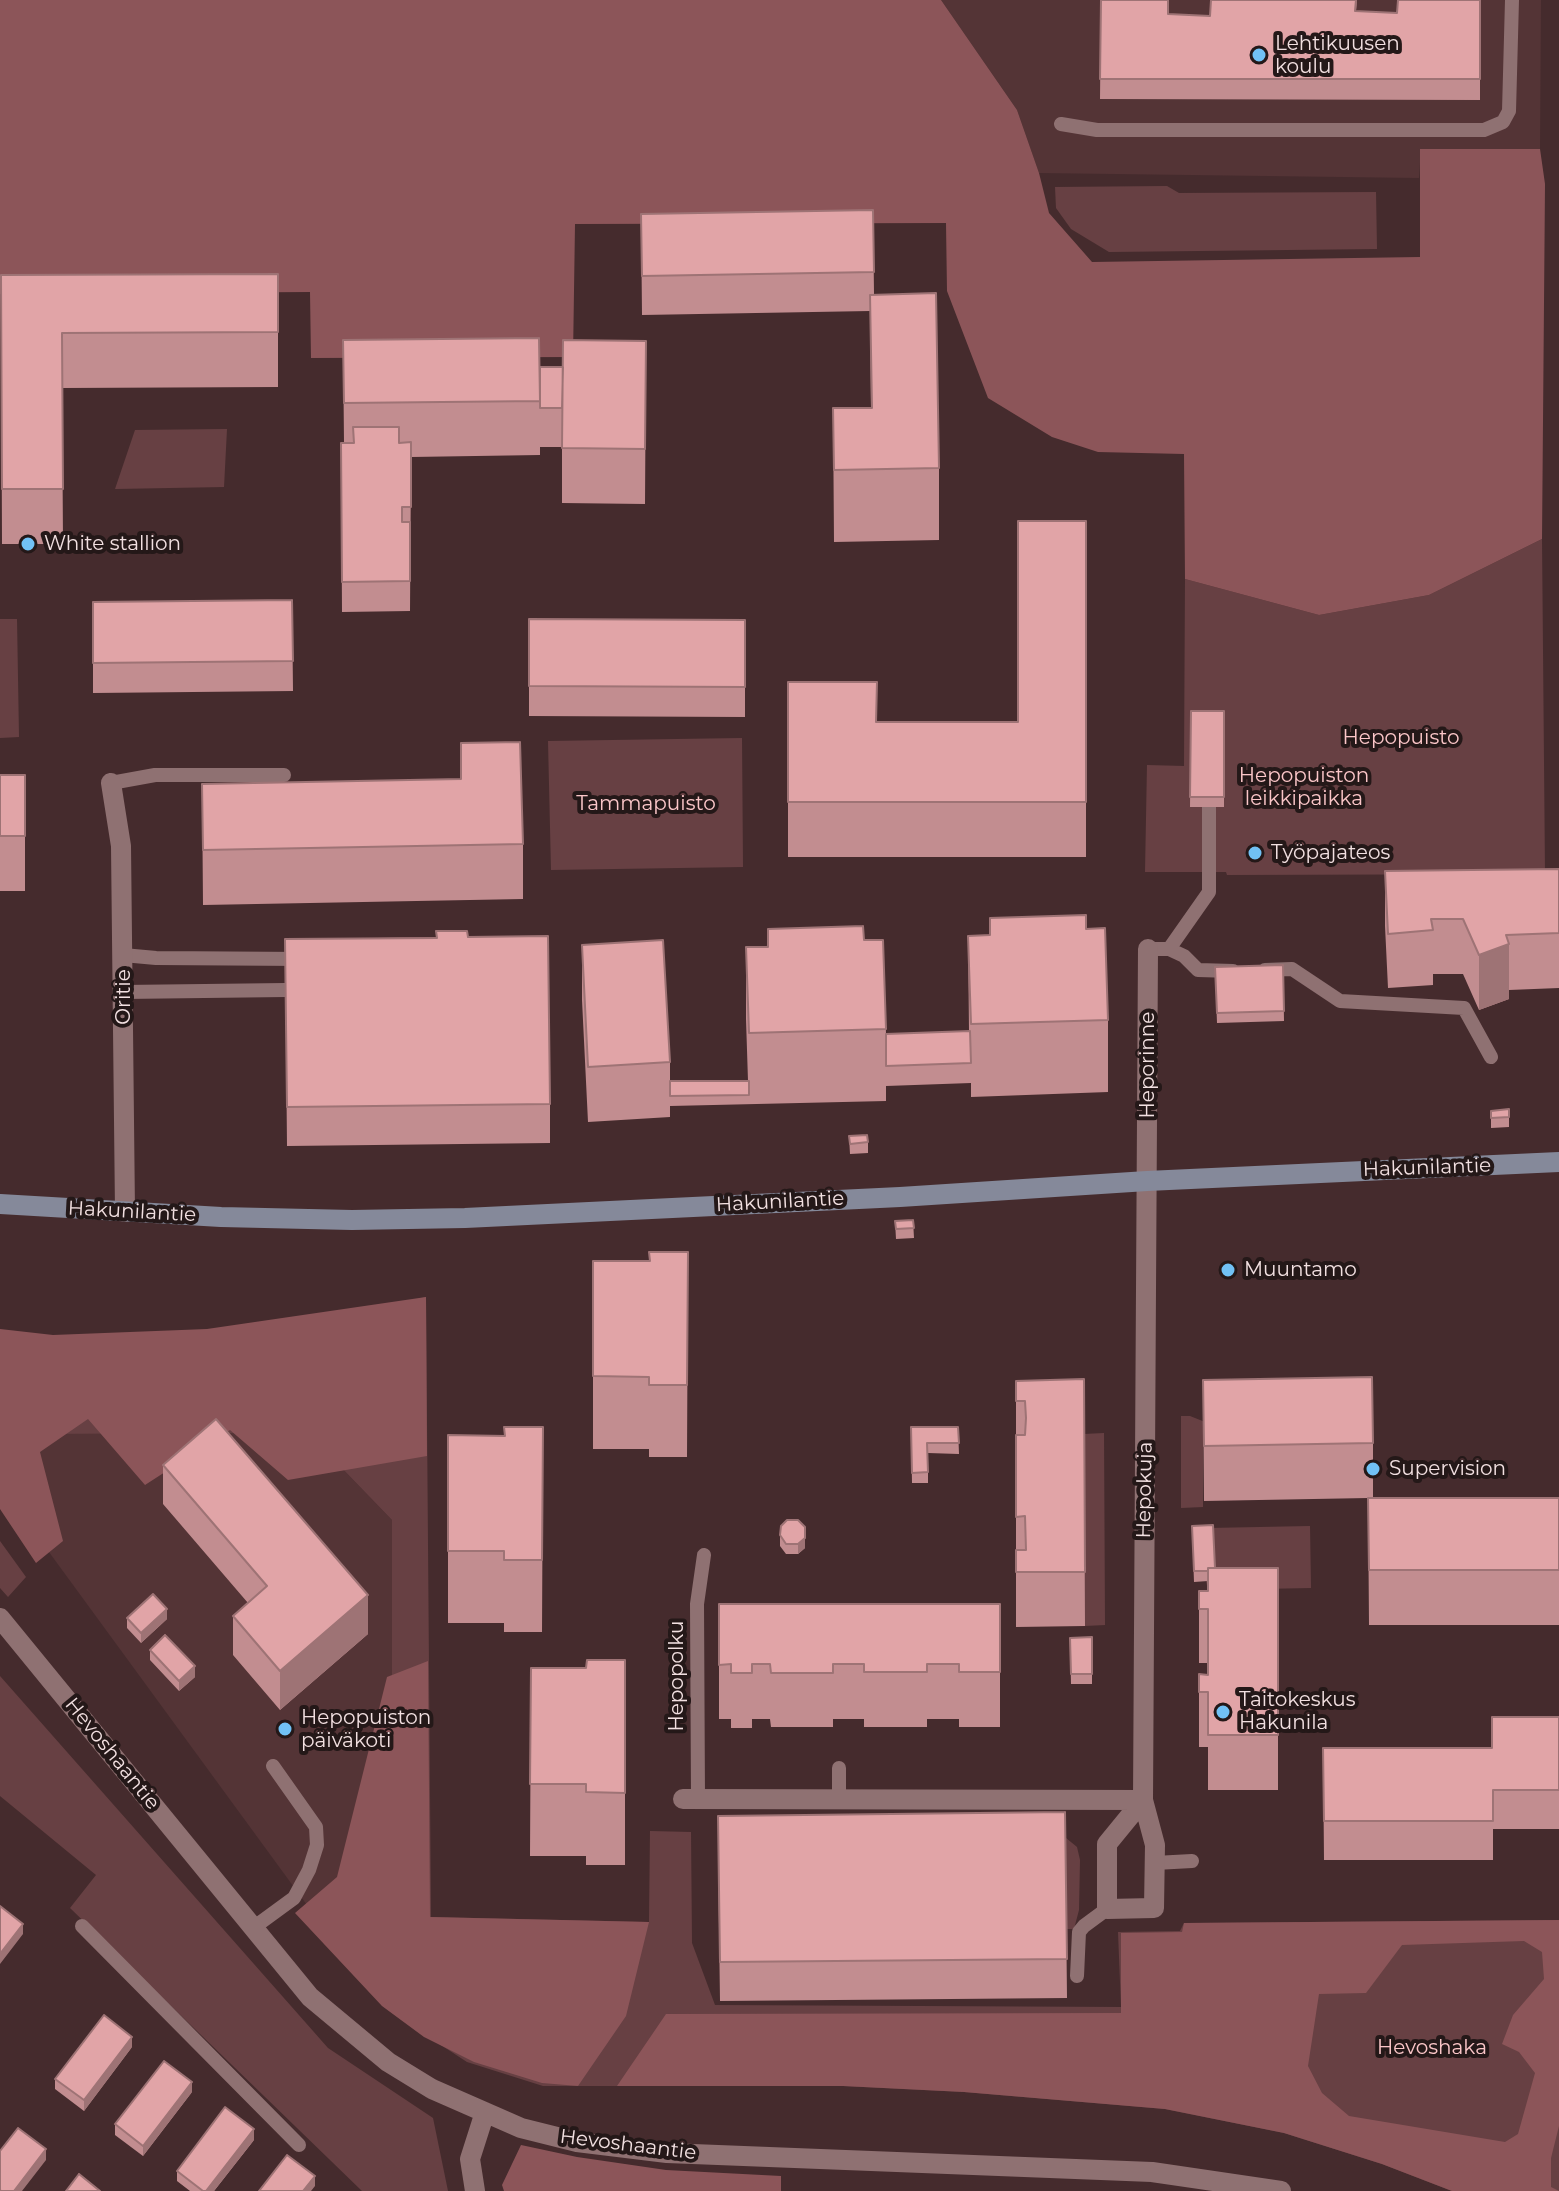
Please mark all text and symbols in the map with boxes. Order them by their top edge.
place label: Lehtikuusen koulu [1275,32,1400,79]
marker: Lehtikuusen koulu [1250,46,1268,64]
place label: White stallion [44,532,181,556]
marker: White stallion [19,535,37,553]
park label: Hepopuisto [1343,726,1459,750]
park label: Hepopuiston leikkipaikka [1239,764,1369,811]
park label: Tammapuisto [576,792,716,816]
place label: Työpajateos [1271,841,1390,865]
marker: Työpajateos [1246,844,1264,862]
street label: Oritie [112,969,136,1025]
street label: Heporinne [1136,1012,1160,1118]
street label: Hakunilantie [1362,1154,1492,1182]
street label: Hakunilantie [715,1187,845,1217]
street label: Hakunilantie [67,1197,197,1227]
place label: Muuntamo [1244,1258,1357,1282]
marker: Muuntamo [1219,1261,1237,1279]
street label: Hepokuja [1132,1441,1158,1539]
place label: Supervision [1389,1457,1506,1481]
marker: Supervision [1364,1460,1382,1478]
street label: Hepopolku [665,1620,689,1732]
place label: Taitokeskus Hakunila [1239,1688,1356,1735]
street label: Hevoshaantie [60,1693,164,1815]
marker: Taitokeskus Hakunila [1214,1703,1232,1721]
place label: Hepopuiston päiväkoti [301,1706,431,1753]
marker: Hepopuiston päiväkoti [276,1720,294,1738]
park label: Hevoshaka [1377,2036,1487,2060]
street label: Hevoshaantie [558,2125,698,2165]

